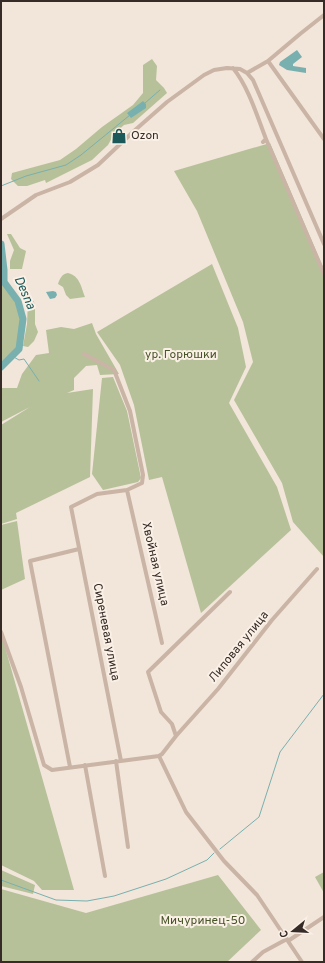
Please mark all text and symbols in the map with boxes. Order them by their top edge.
shop icon: Ozon [110,127,128,145]
place label: Ozon [131,128,159,144]
water label: Desna [10,274,38,312]
park label: ур. Горюшки [145,347,217,363]
street label: Хвойная улица [138,521,172,607]
street label: Сиреневая улица [89,582,123,682]
street label: Липовая улица [205,608,273,686]
north arrow [273,911,313,951]
park label: Мичуринец-50 [160,913,246,929]
text: С [277,928,292,939]

